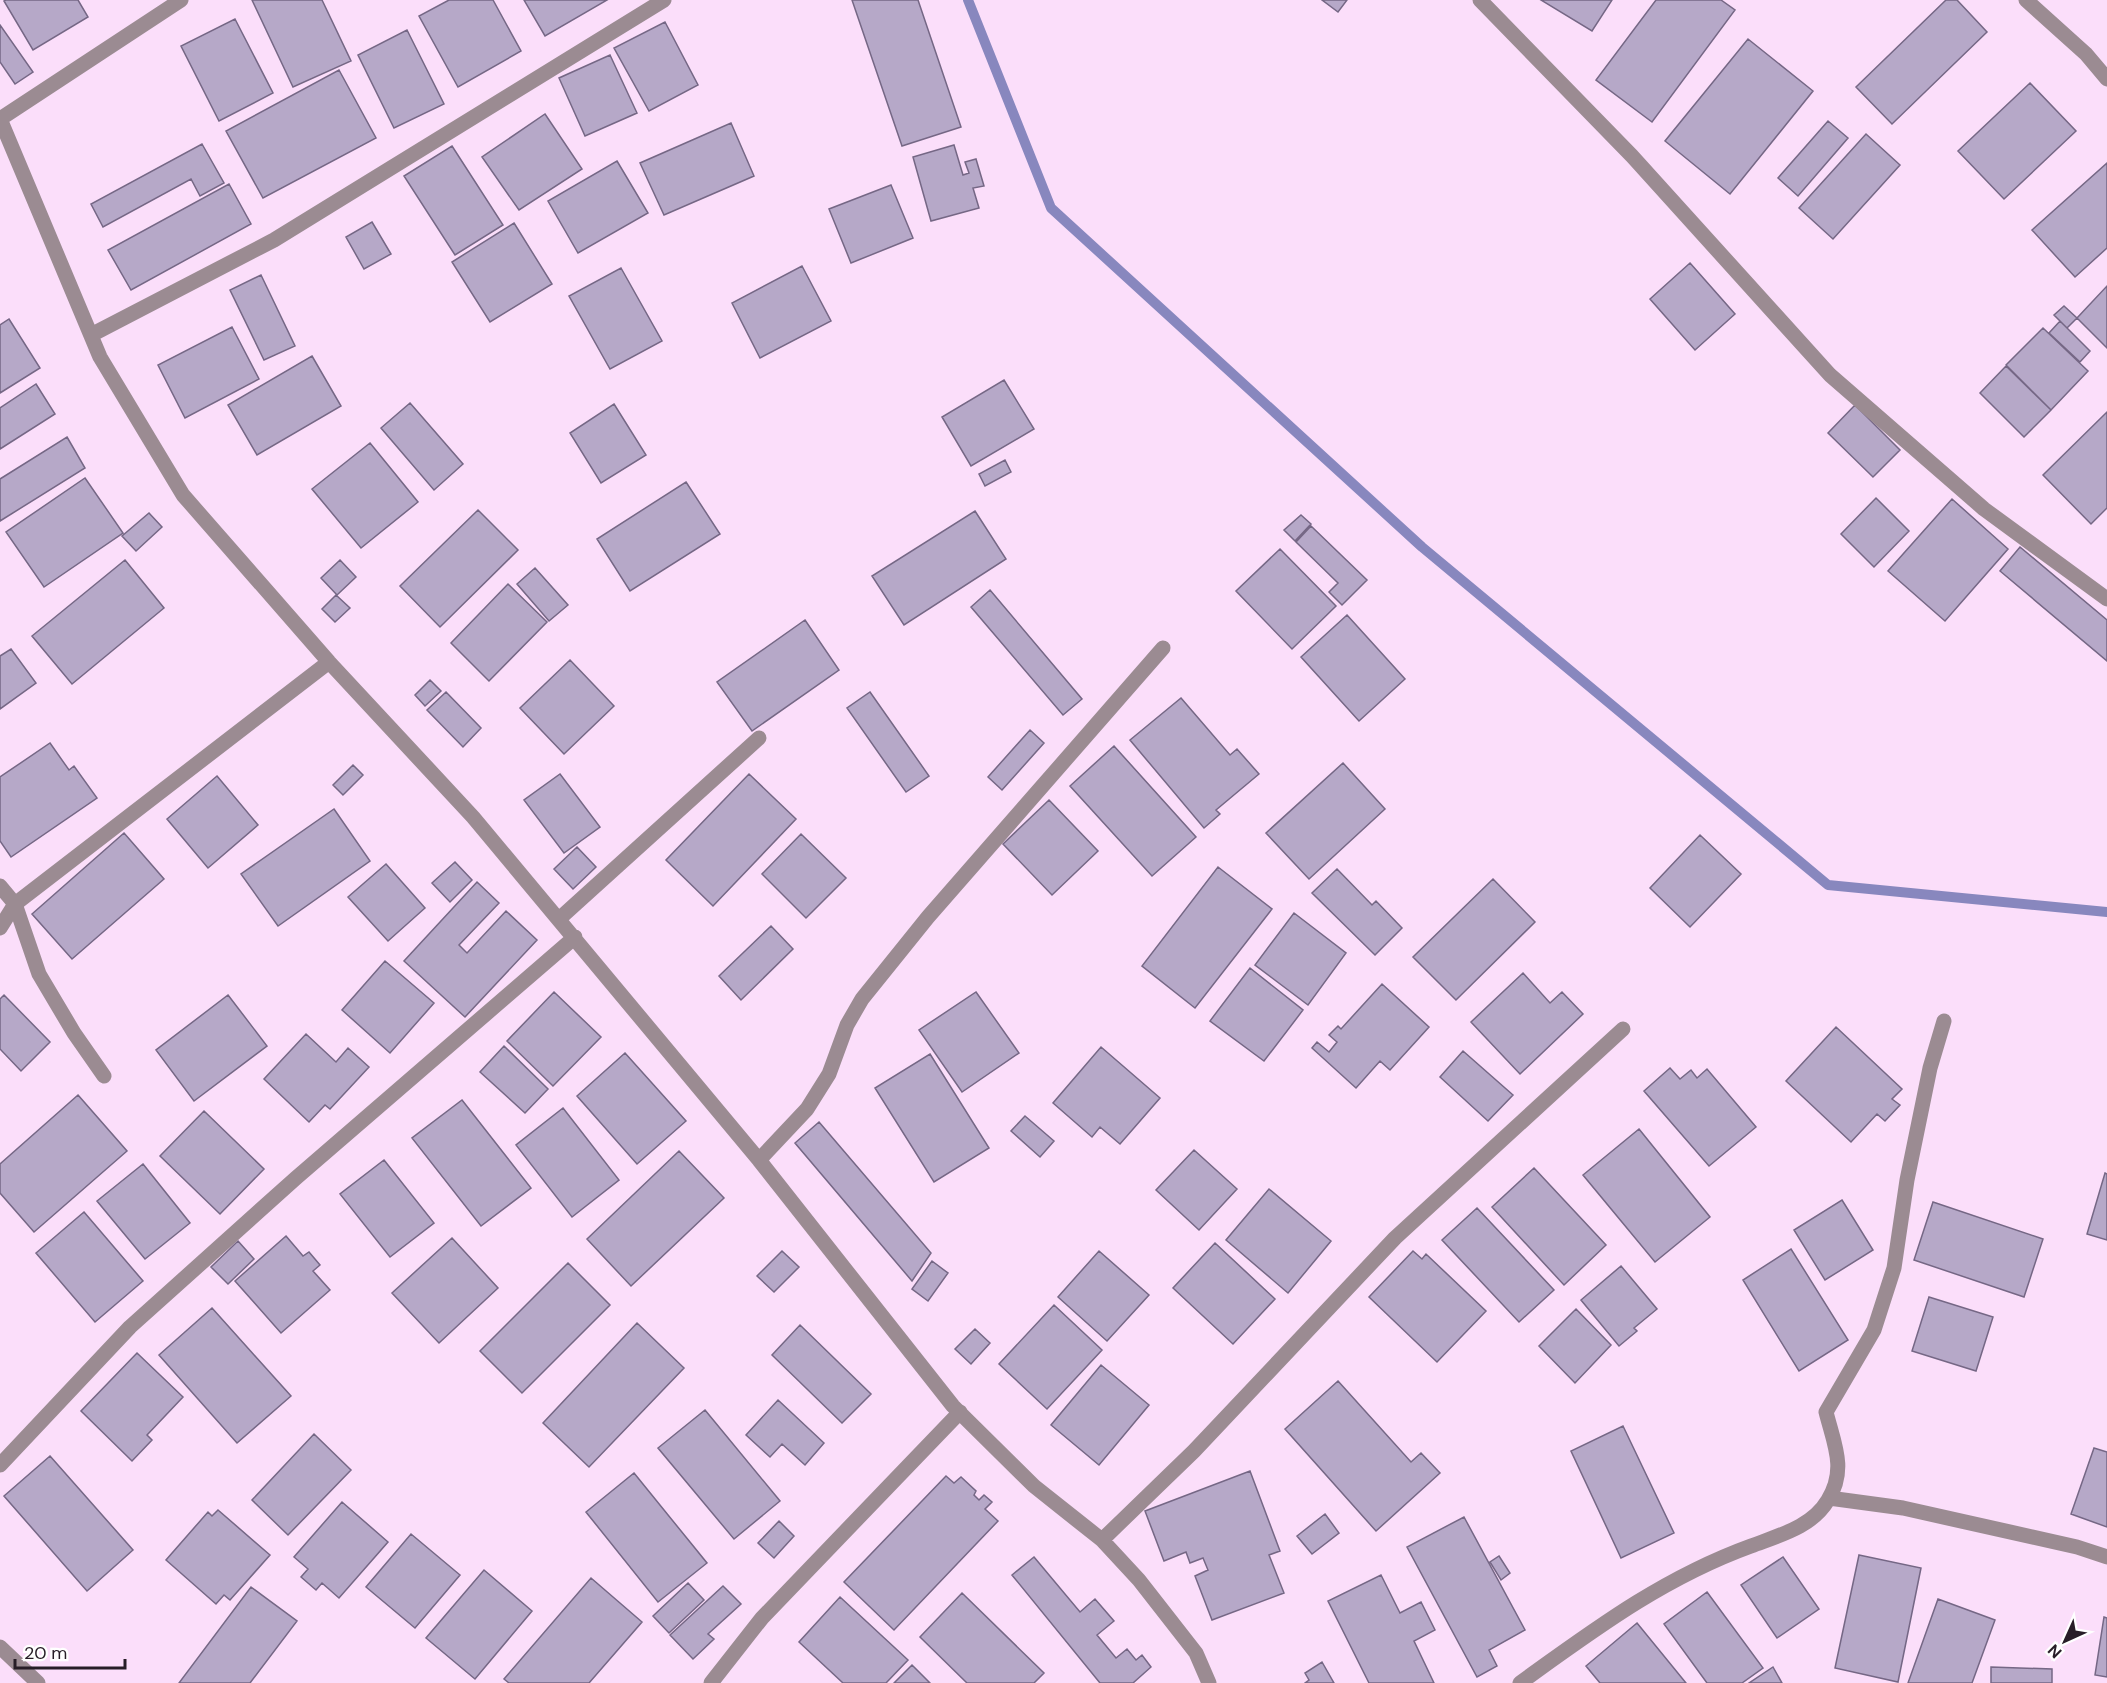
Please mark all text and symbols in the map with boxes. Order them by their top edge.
north arrow [2035,1611,2095,1671]
scale bar [15,1632,124,1670]
text: N [2043,1640,2066,1663]
text: 20 m [24,1641,67,1665]

